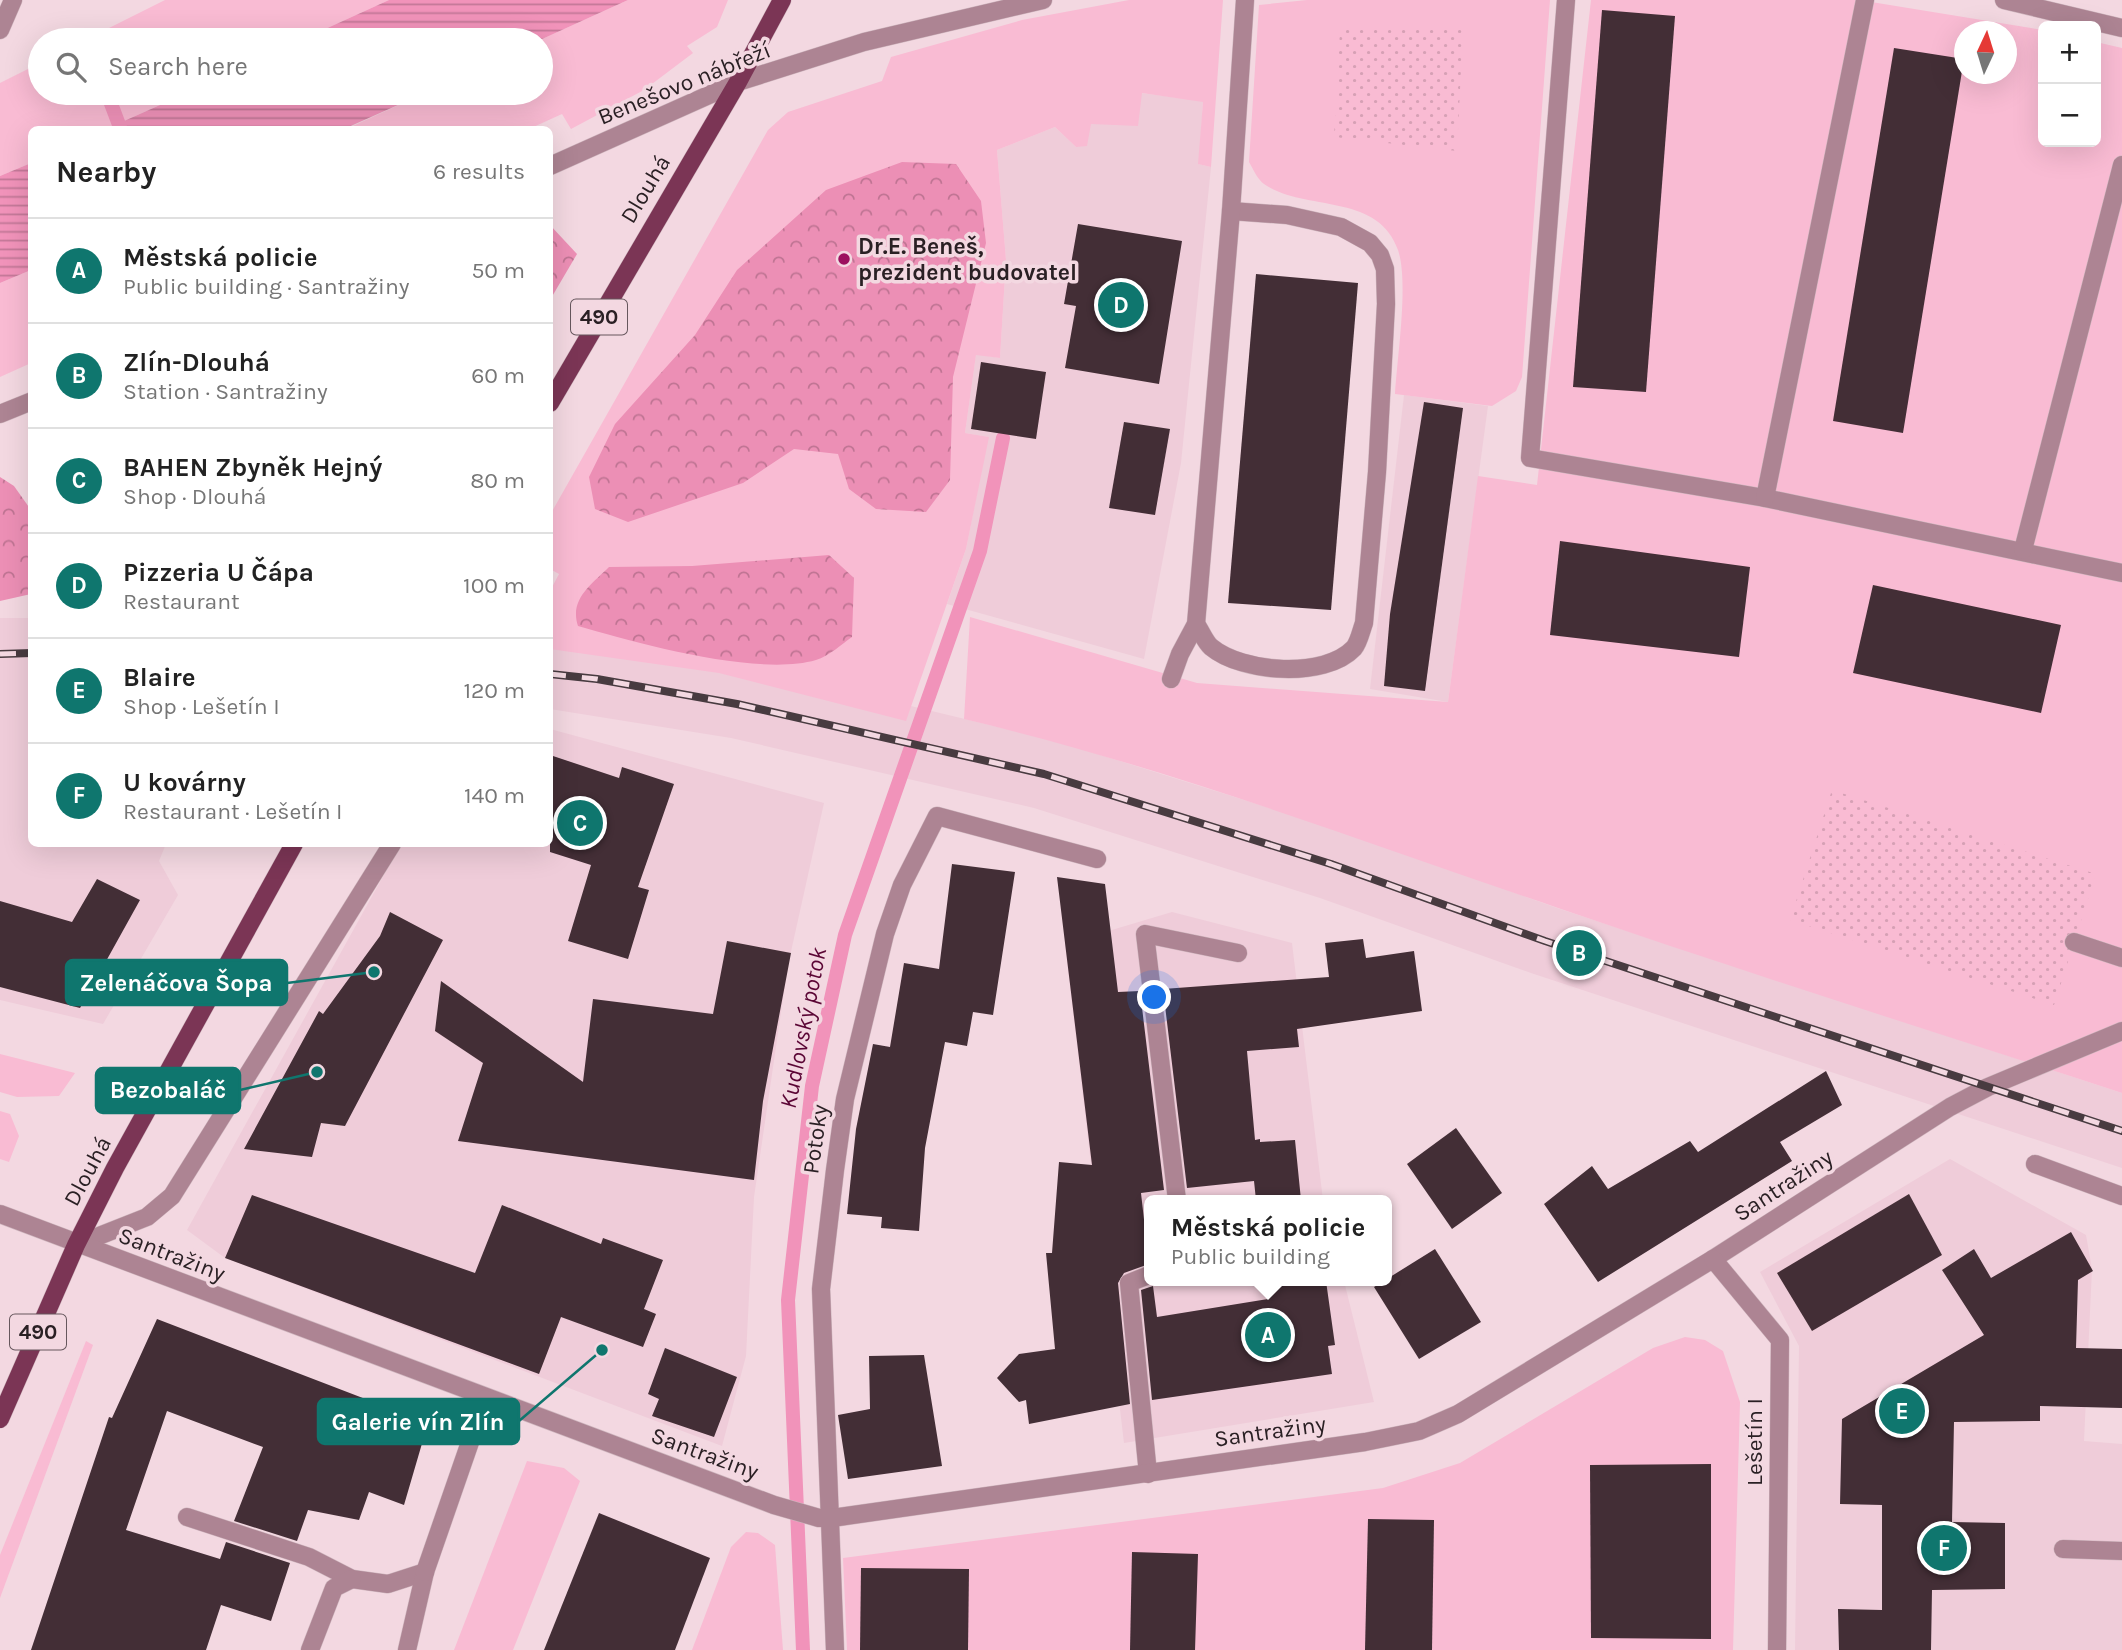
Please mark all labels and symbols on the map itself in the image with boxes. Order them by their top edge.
north arrow [1954,21,2017,84]
street label: Benešovo nábřeží [594,36,775,130]
street label: Dlouhá [615,150,676,228]
place label: Dr.E. Beneš, prezident budovatel [858,233,1077,286]
marker: Dr.E. Beneš, prezident budovatel [836,251,852,267]
pin: D [1098,279,1144,331]
road number: 490 [571,300,627,334]
pin: C [557,797,603,849]
pin: B [1556,927,1602,979]
water label: Kudlovský potok [774,944,832,1111]
callout: Zelenáčova Šopa [66,960,287,1005]
text: Zelenáčova Šopa [79,968,273,997]
your location [1137,980,1171,1014]
callout: Bezobaláč [96,1068,240,1113]
text: Bezobaláč [110,1076,226,1104]
street label: Potoky [797,1102,834,1176]
street label: Dlouhá [58,1132,117,1211]
street label: Santražiny [1729,1143,1838,1227]
street label: Santražiny [114,1222,229,1287]
pin: A [1245,1309,1291,1361]
road number: 490 [10,1314,66,1350]
pin: E [1879,1385,1925,1437]
street label: Lešetín I [1741,1398,1768,1486]
callout: Galerie vín Zlín [318,1399,519,1444]
text: Galerie vín Zlín [332,1408,504,1436]
street label: Santražiny [1213,1410,1328,1453]
street label: Santražiny [647,1422,763,1485]
pin: F [1921,1522,1967,1574]

